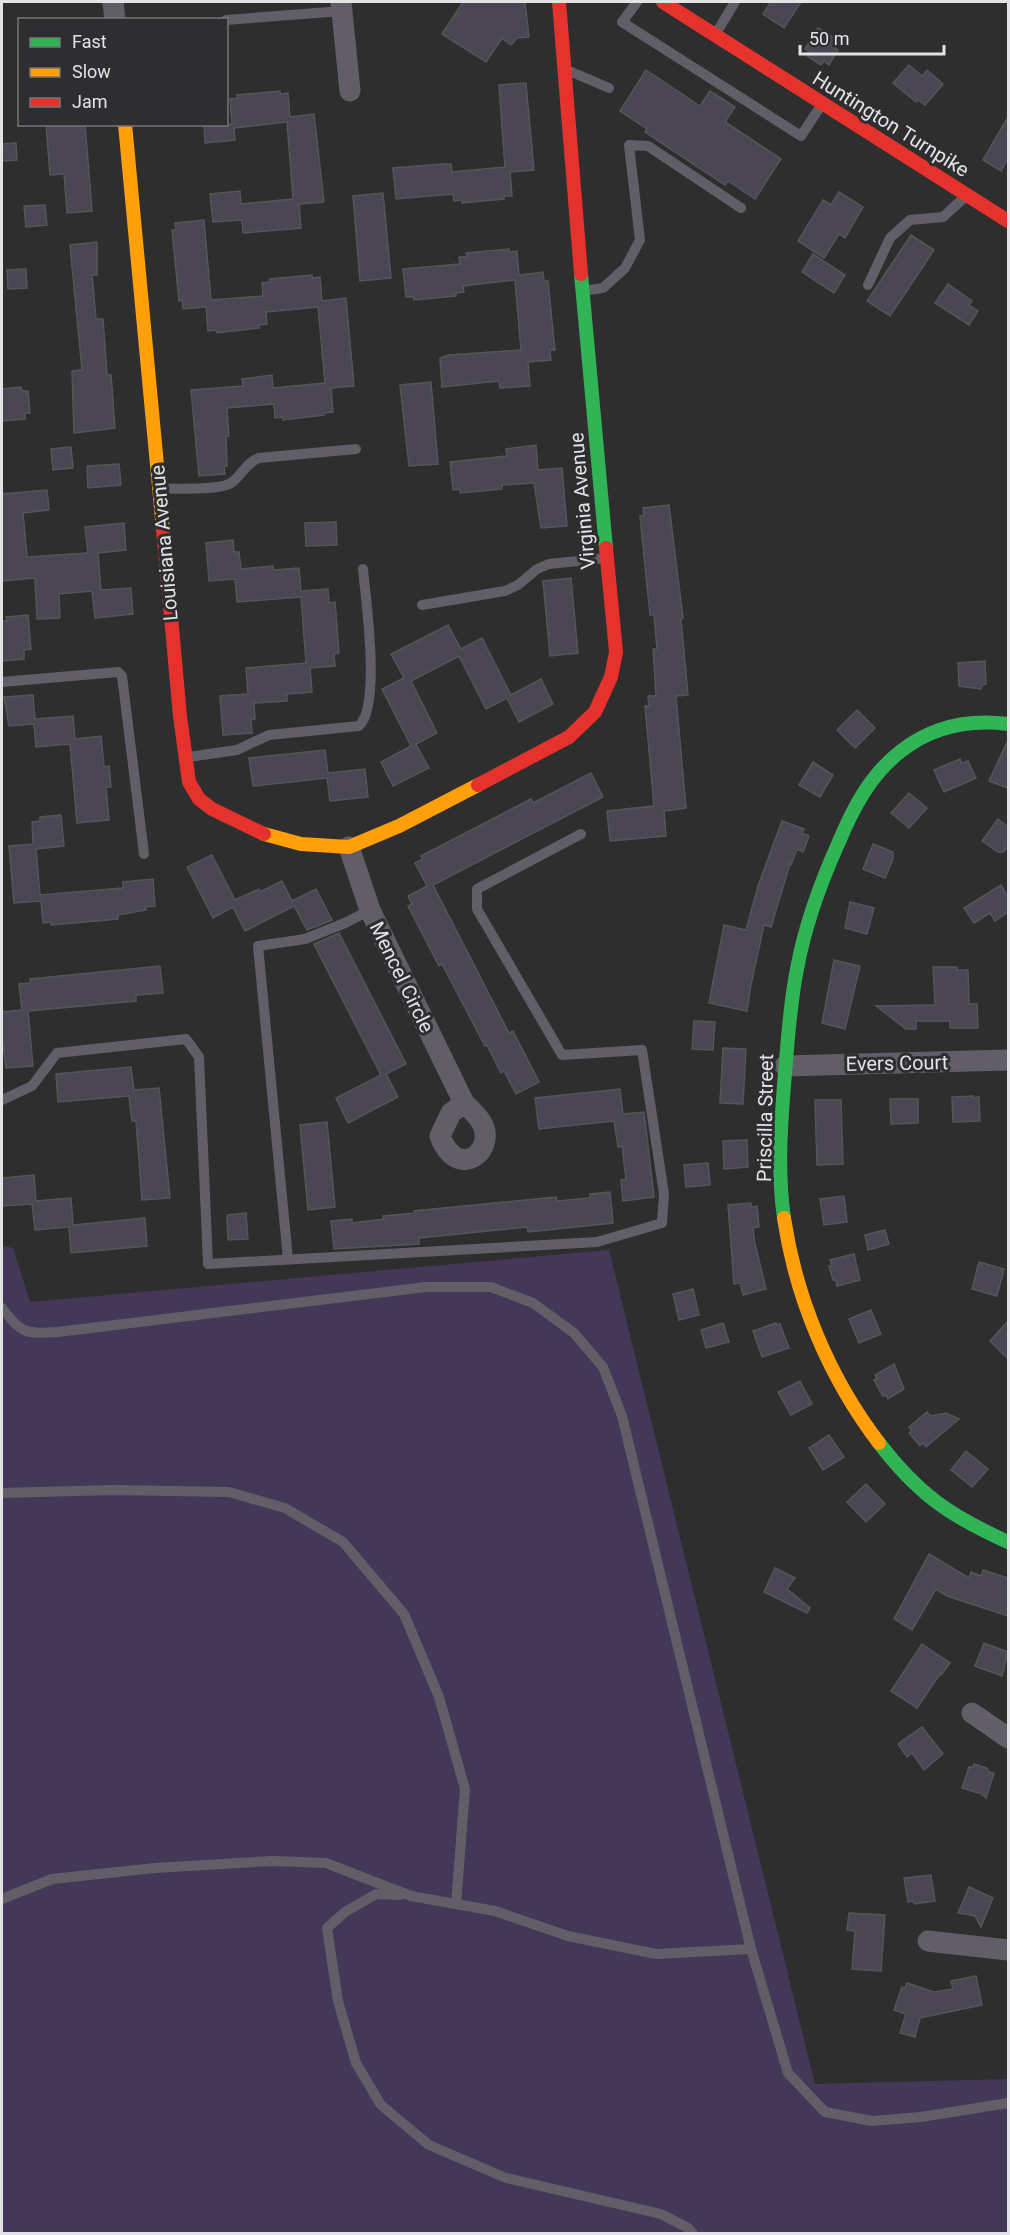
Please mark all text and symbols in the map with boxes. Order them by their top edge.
legend [18,18,228,126]
scale bar [800,18,944,56]
text: 50 m [809,28,849,49]
text: Fast [72,31,107,52]
text: Slow [72,61,111,82]
street label: Huntington Turnpike [808,66,974,182]
text: Jam [72,91,108,112]
street label: Virginia Avenue [564,431,600,571]
street label: Louisiana Avenue [145,464,183,622]
street label: Mencel Circle [365,918,439,1036]
street label: Evers Court [845,1050,949,1076]
street label: Priscilla Street [752,1054,778,1182]

